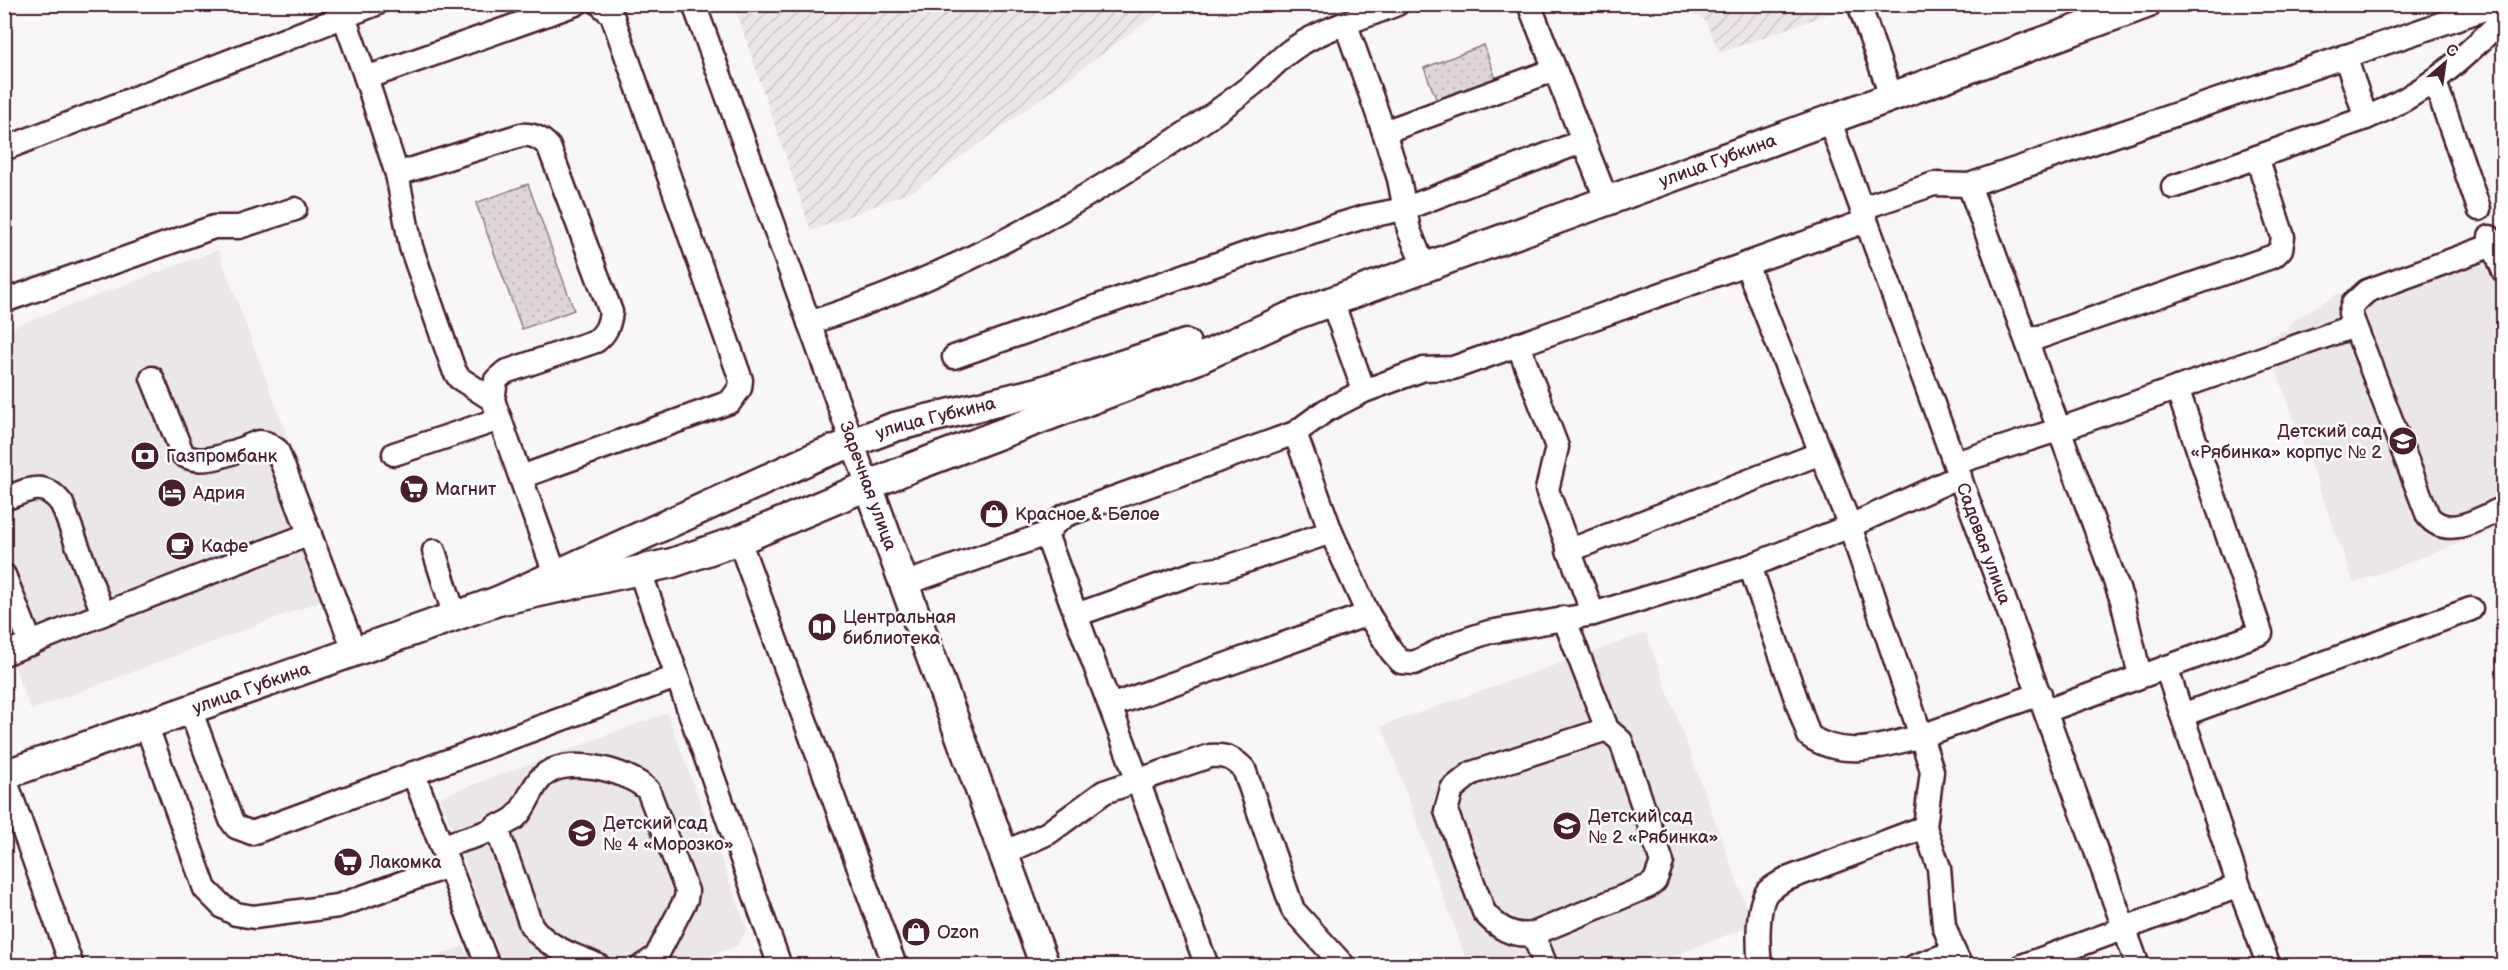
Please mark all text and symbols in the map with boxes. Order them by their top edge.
north arrow [2415,33,2475,93]
text: С [2442,40,2461,62]
street label: улица Губкина [1656,129,1780,191]
street label: улица Губкина [872,392,998,444]
street label: Заречная улица [835,418,901,554]
place label: Детский сад «Рябинка» корпус № 2 [2190,421,2382,463]
school or university icon: Детский сад «Рябинка» корпус № 2 [2387,425,2419,457]
bank icon: Газпромбанк [129,440,161,472]
place label: Газпромбанк [166,446,278,467]
supermarket icon: Магнит [398,473,430,505]
hotel icon: Адрия [156,477,188,509]
place label: Магнит [435,479,497,500]
street label: Садовая улица [1952,480,2016,608]
place label: Адрия [192,483,245,504]
shop icon: Красное & Белое [978,498,1010,530]
place label: Красное & Белое [1015,504,1160,525]
cafe icon: Кафе [164,530,196,562]
place label: Кафе [201,536,248,557]
place label: Центральная библиотека [843,607,956,649]
library icon: Центральная библиотека [806,611,838,643]
street label: улица Губкина [189,657,313,718]
place label: Детский сад № 2 «Рябинка» [1588,806,1719,848]
school or university icon: Детский сад № 2 «Рябинка» [1551,810,1583,842]
place label: Детский сад № 4 «Морозко» [603,813,734,855]
school or university icon: Детский сад № 4 «Морозко» [566,817,598,849]
supermarket icon: Лакомка [332,846,364,878]
place label: Лакомка [368,852,442,873]
shop icon: Ozon [900,916,932,948]
place label: Ozon [937,922,979,943]

